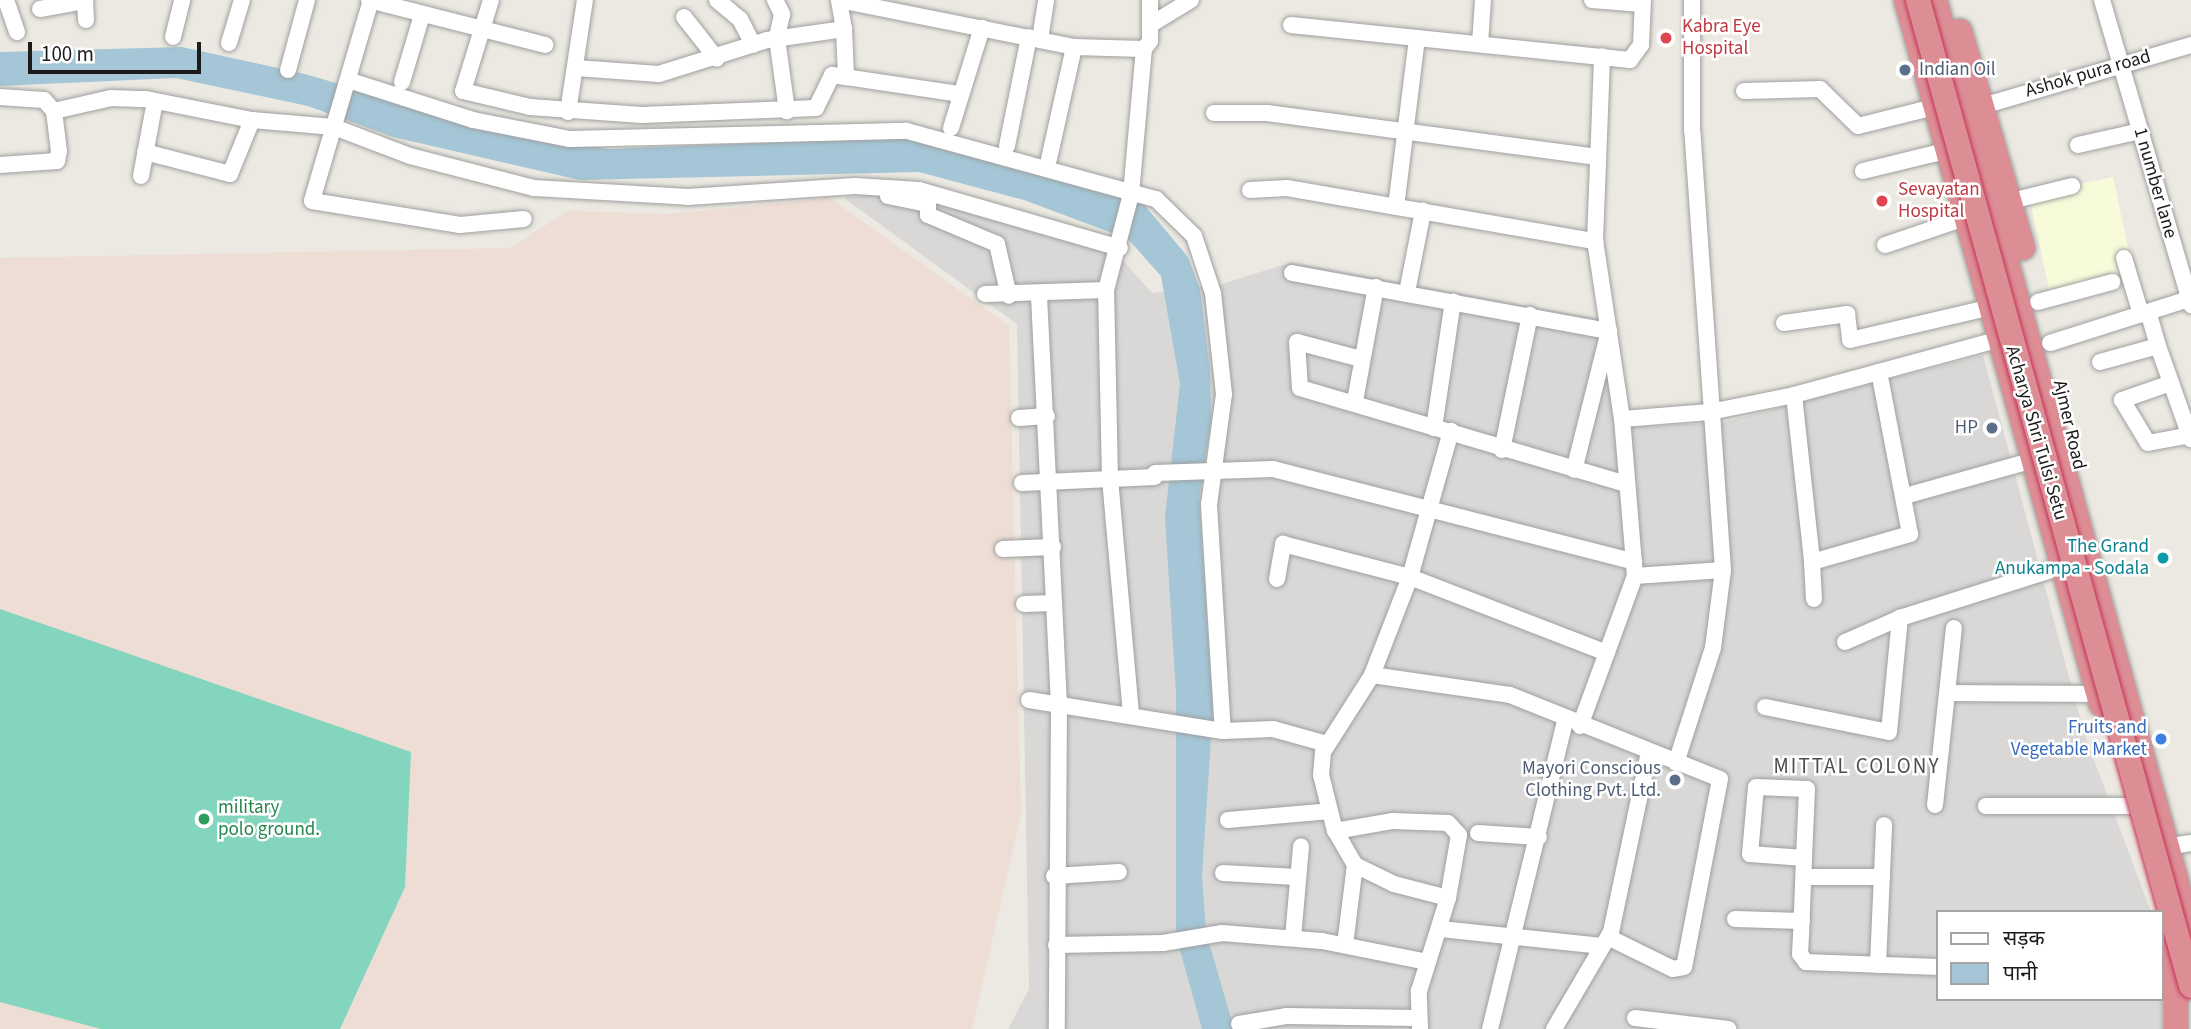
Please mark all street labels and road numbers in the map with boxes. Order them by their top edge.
street label: Ashok pura road [2023,45,2153,103]
street label: 1 number lane [2128,125,2182,241]
street label: Acharya Shri Tulsi Setu [2000,343,2072,523]
street label: Ajmer Road [2048,378,2090,472]

